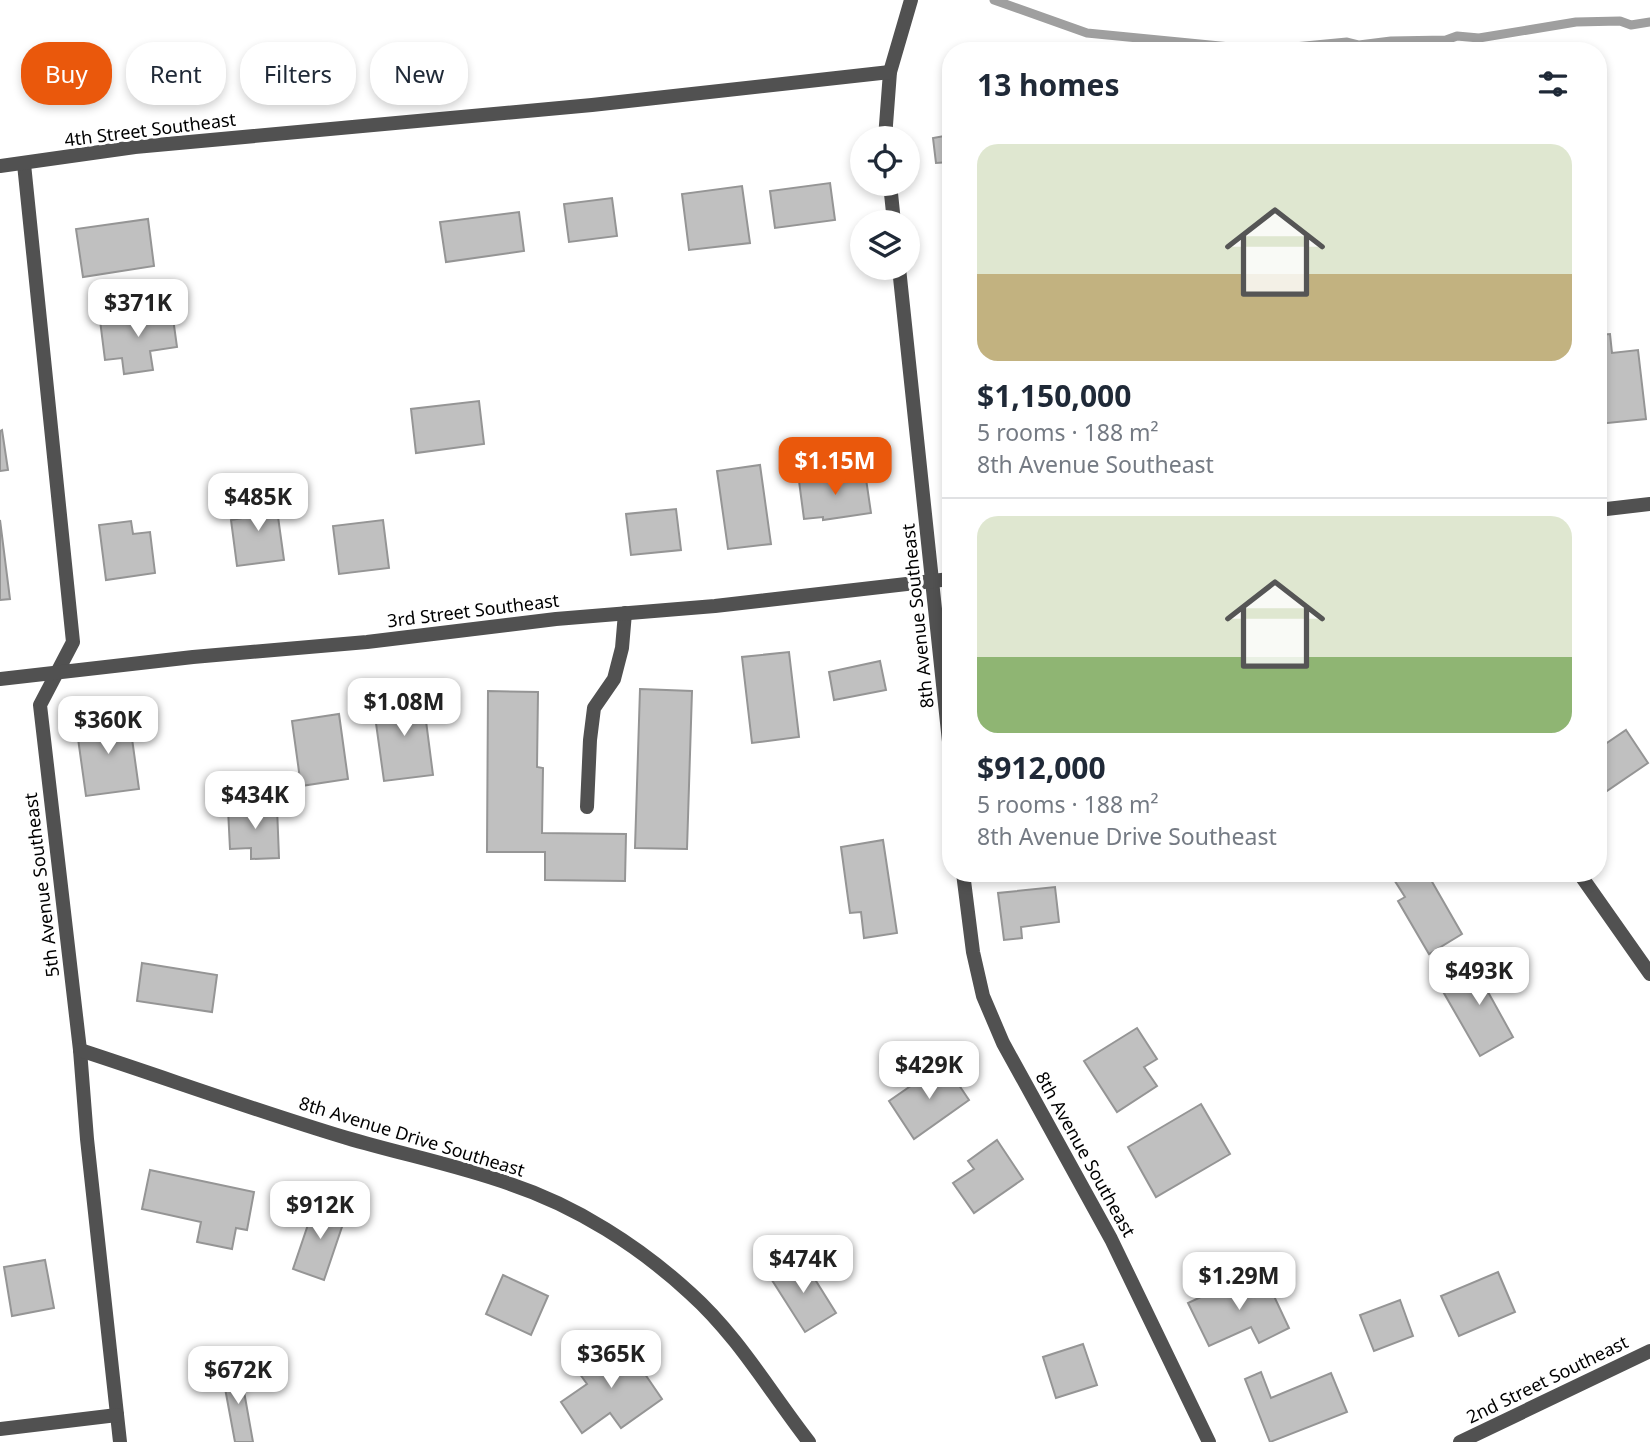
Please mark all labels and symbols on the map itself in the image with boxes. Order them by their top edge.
street label: 4th Street Southeast [63,107,238,151]
pin: $371K [89,280,187,339]
pin: $1.15M [778,438,892,497]
pin: $485K [209,474,307,533]
street label: 8th Avenue Southeast [895,522,939,709]
street label: 3rd Street Southeast [386,587,561,632]
pin: $1.08M [347,678,461,738]
pin: $360K [59,696,157,756]
pin: $434K [206,772,304,831]
street label: 5th Avenue Southeast [18,791,64,978]
pin: $493K [1430,948,1528,1007]
pin: $429K [880,1042,978,1101]
street label: 8th Avenue Southeast [1031,1067,1142,1241]
street label: 8th Avenue Drive Southeast [296,1090,528,1182]
pin: $912K [271,1182,369,1241]
pin: $474K [754,1236,852,1295]
pin: $1.29M [1182,1252,1296,1312]
street label: 2nd Street Southeast [1462,1329,1632,1429]
pin: $365K [562,1330,660,1390]
pin: $672K [189,1346,287,1406]

